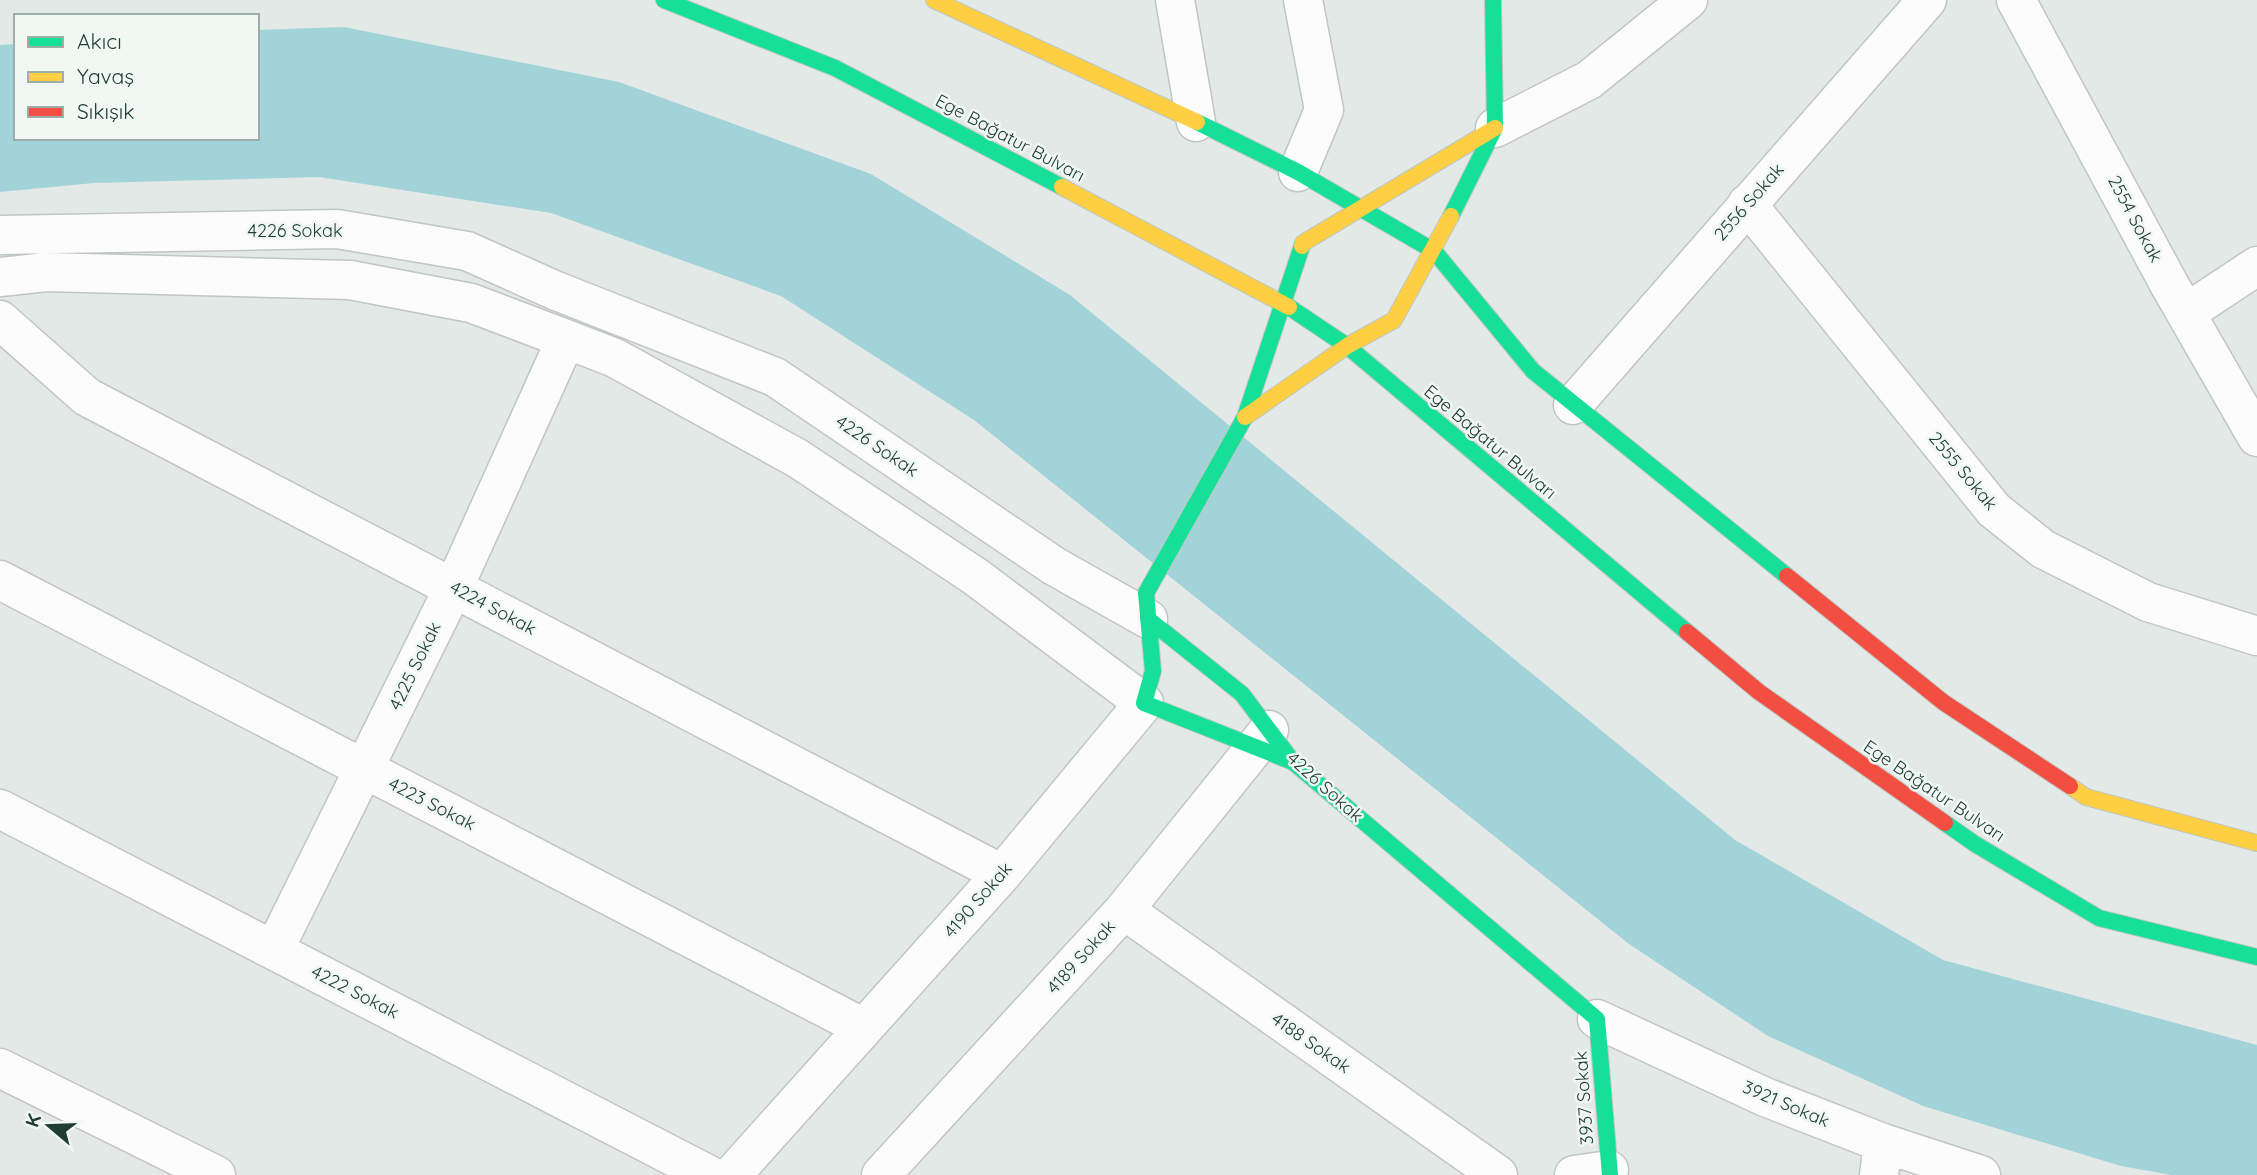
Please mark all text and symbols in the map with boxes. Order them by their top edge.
legend [14,14,259,140]
text: Akıcı [77,28,122,54]
text: Yavaş [77,63,134,89]
street label: Ege Bağatur Bulvarı [932,88,1089,187]
text: Sıkışık [77,98,135,124]
street label: 2556 Sokak [1709,158,1789,245]
street label: 2554 Sokak [2103,171,2168,266]
street label: 4226 Sokak [247,219,343,242]
street label: Ege Bağatur Bulvarı [1419,380,1561,504]
street label: 4226 Sokak [831,409,923,482]
street label: 2555 Sokak [1924,427,2003,515]
street label: 4224 Sokak [446,575,540,640]
street label: 4225 Sokak [383,618,446,714]
street label: Ege Bağatur Bulvarı [1859,735,2009,846]
street label: 4226 Sokak [1282,746,1368,827]
street label: 4223 Sokak [385,772,480,835]
street label: 4190 Sokak [939,857,1017,942]
street label: 4189 Sokak [1041,915,1120,998]
street label: 4222 Sokak [308,960,403,1023]
street label: 4188 Sokak [1267,1007,1355,1078]
street label: 3937 Sokak [1569,1050,1598,1146]
street label: 3921 Sokak [1739,1075,1833,1132]
north arrow [14,1091,84,1161]
text: K [20,1111,46,1130]

